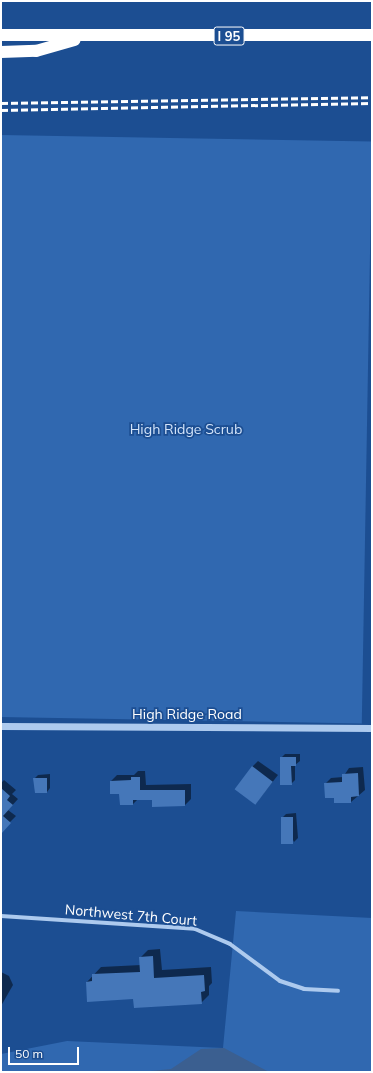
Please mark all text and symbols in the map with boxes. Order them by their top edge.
road number: I 95 [213,25,245,47]
park label: High Ridge Scrub [130,421,242,437]
street label: High Ridge Road [132,706,242,722]
street label: Northwest 7th Court [64,901,198,929]
scale bar [10,1039,81,1065]
text: 50 m [15,1046,43,1061]

